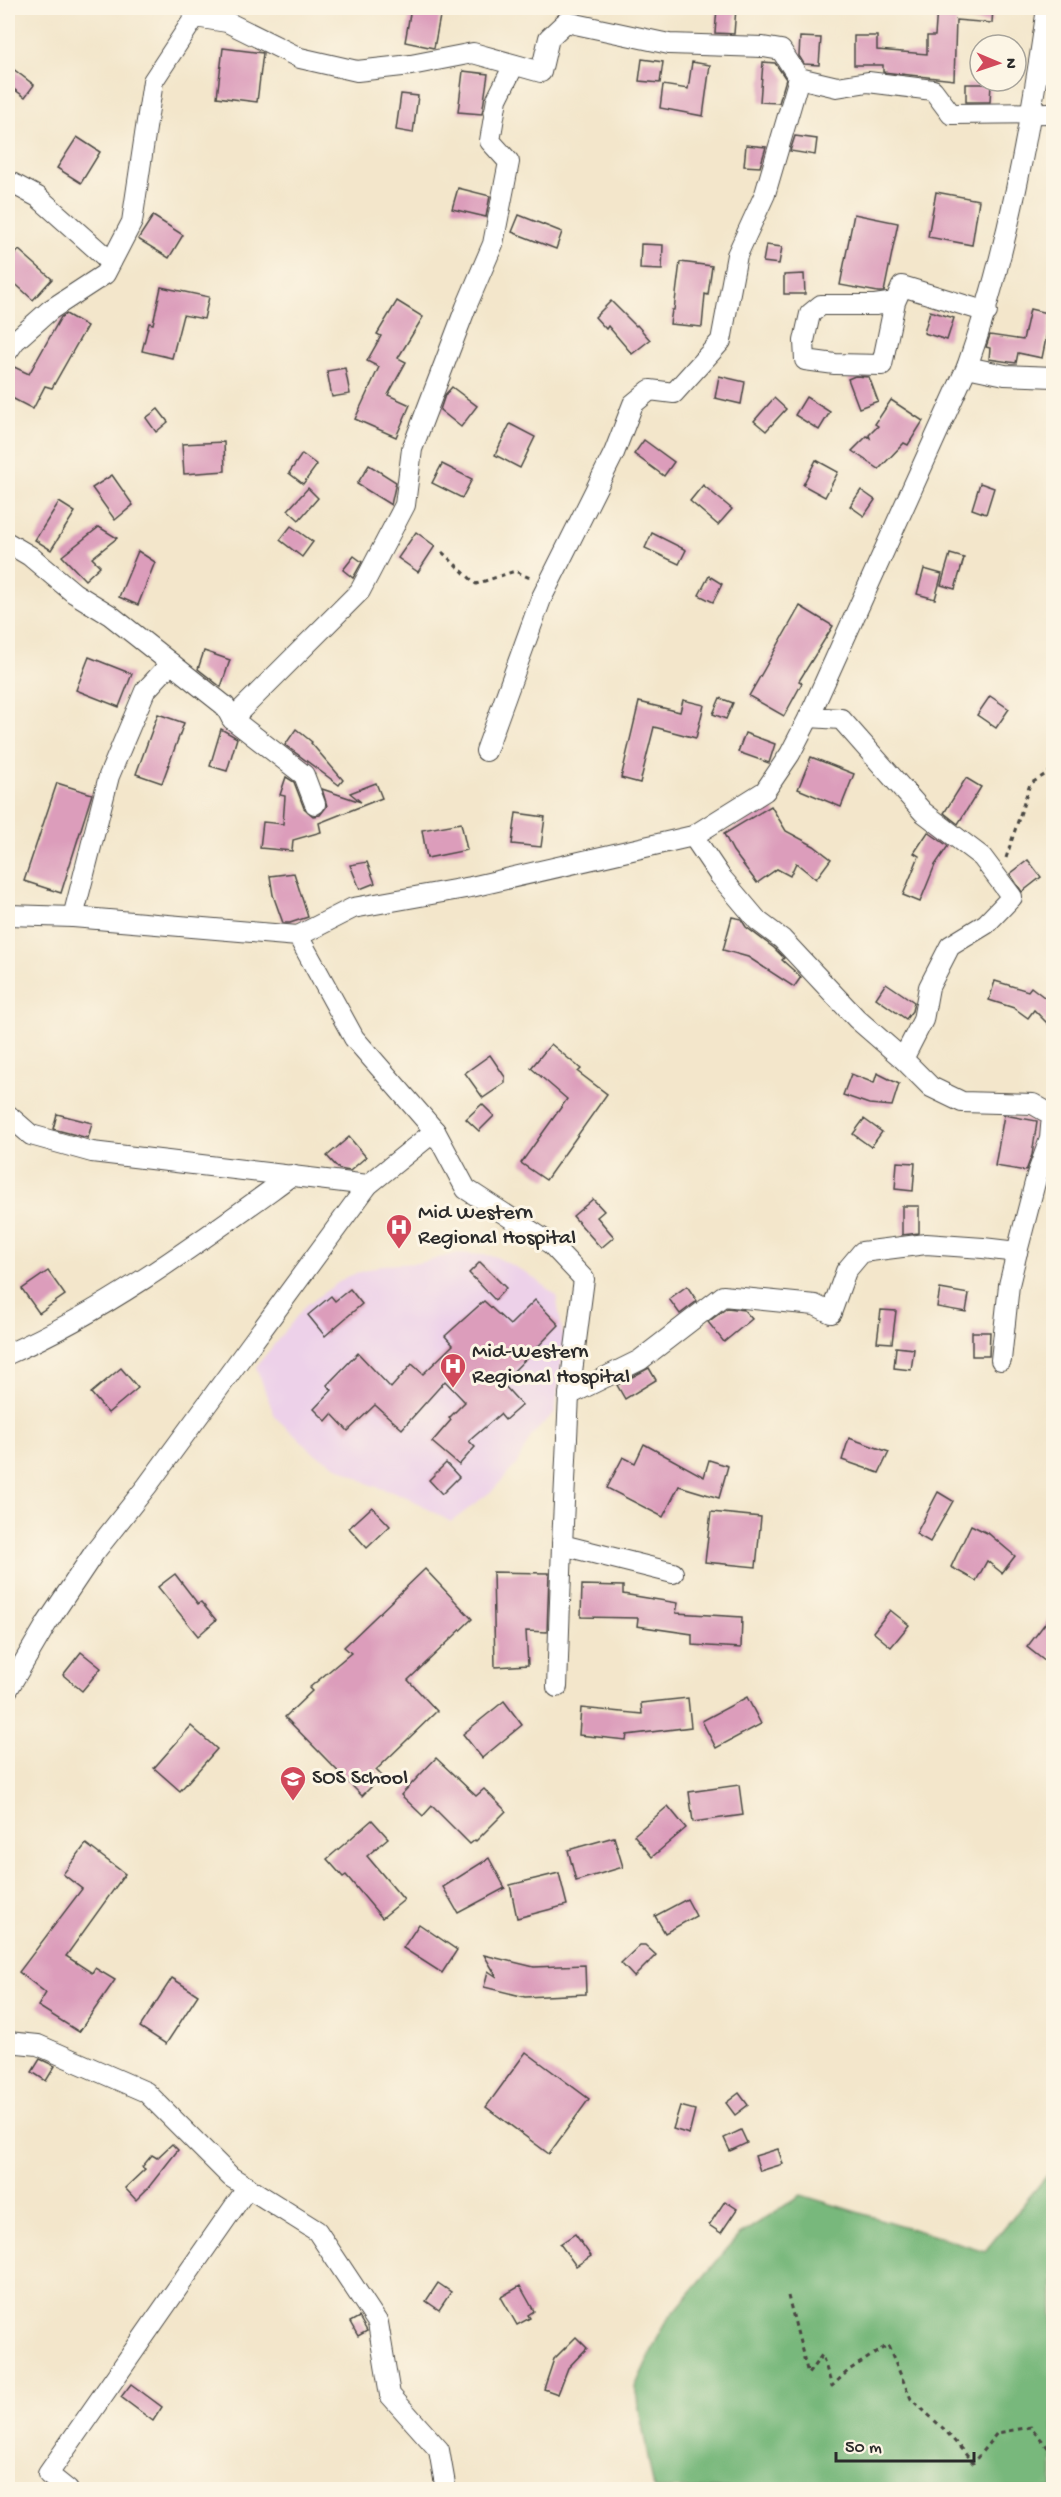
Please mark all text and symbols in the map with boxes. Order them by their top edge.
north arrow [968,33,1028,93]
text: N [1000,58,1019,70]
place label: Mid Western Regional Hospital [418,1201,576,1252]
hospital icon: Mid Western Regional Hospital [384,1212,414,1250]
place label: Mid-Western Regional Hospital [472,1340,630,1391]
hospital icon: Mid-Western Regional Hospital [438,1351,468,1389]
school or university icon: SOS School [278,1764,308,1802]
place label: SOS School [312,1766,408,1792]
scale bar [836,2425,974,2463]
text: 50 m [845,2438,882,2459]

